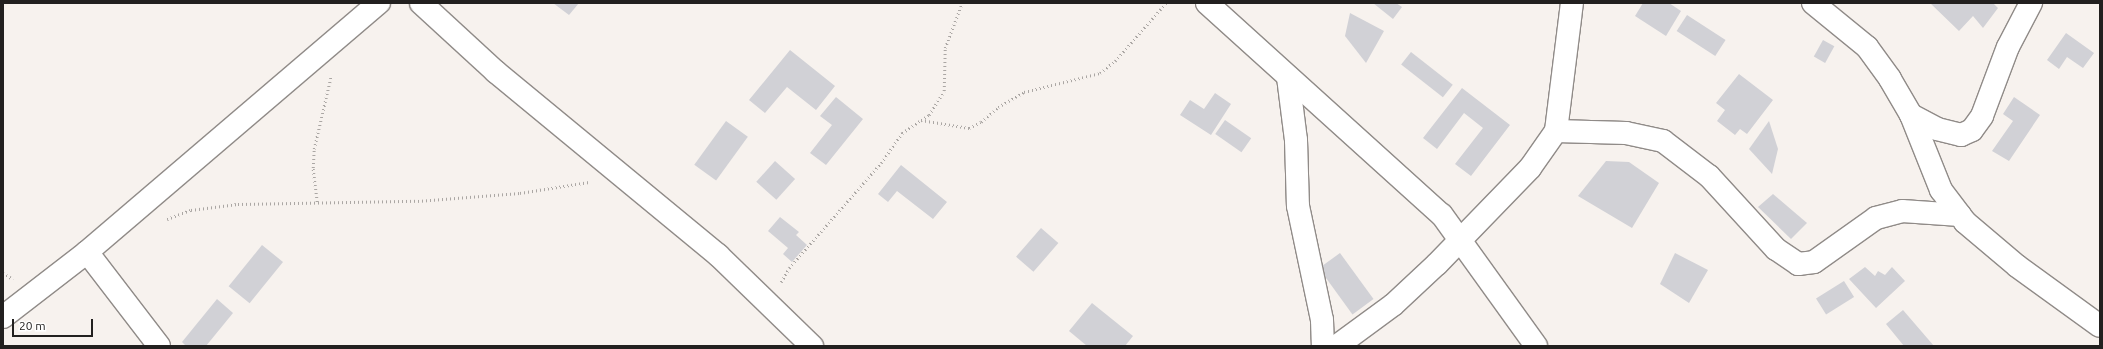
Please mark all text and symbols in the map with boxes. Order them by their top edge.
scale bar [14,311,95,337]
text: 20 m [19,319,46,332]

